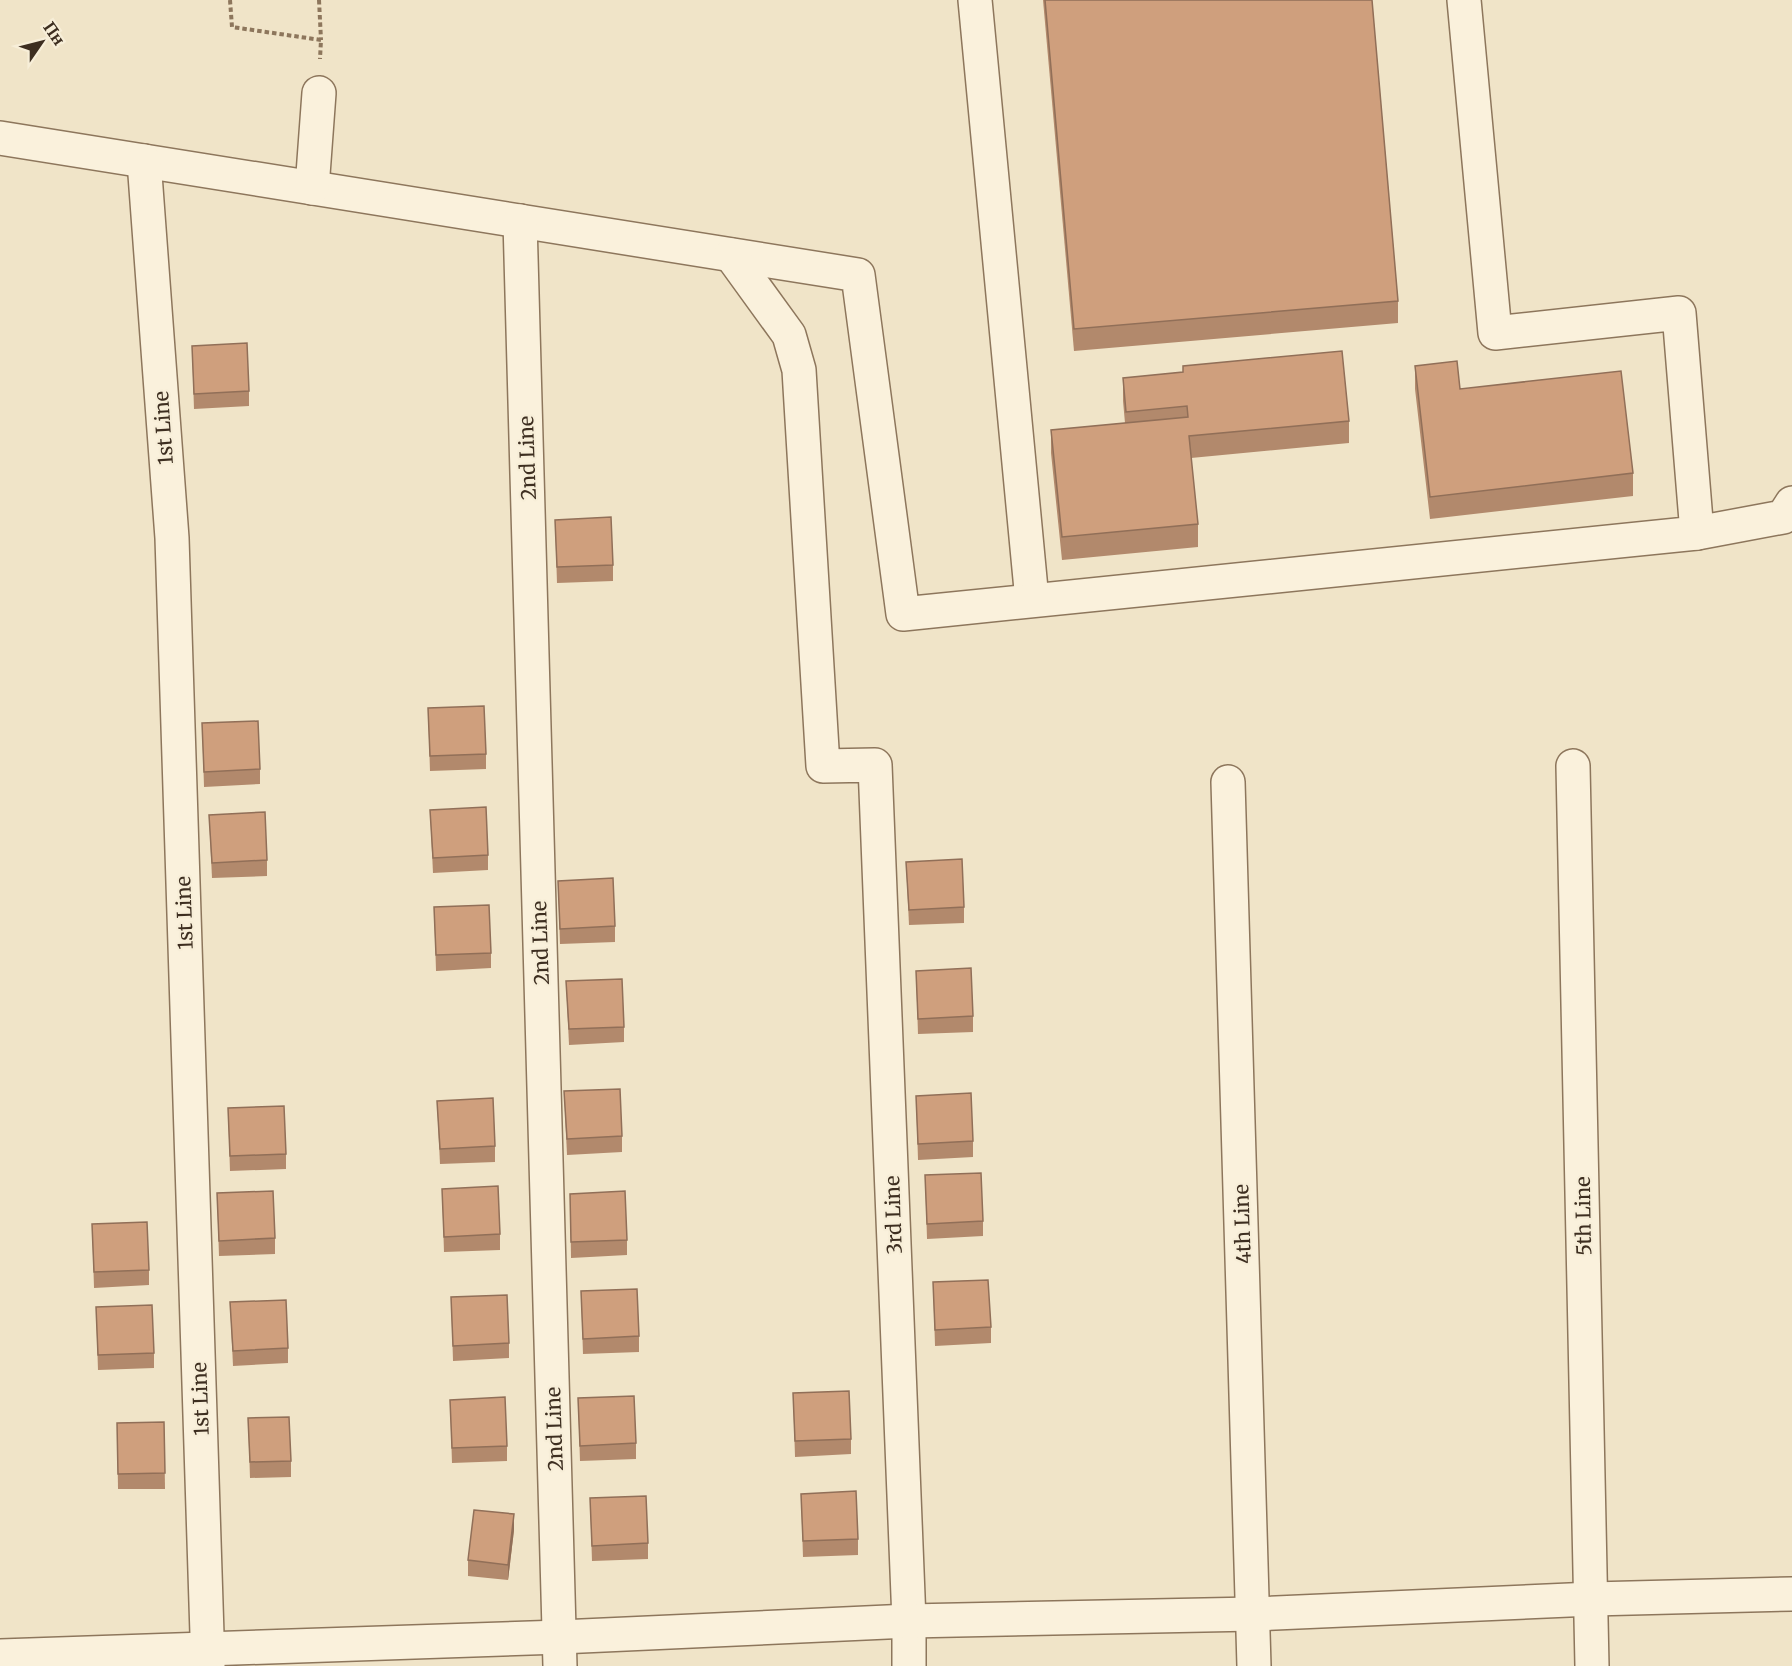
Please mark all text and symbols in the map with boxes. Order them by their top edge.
north arrow [12,12,72,72]
text: Пн [39,18,69,49]
street label: 1st Line [148,390,178,466]
street label: 2nd Line [513,415,541,501]
street label: 1st Line [170,876,198,950]
street label: 2nd Line [526,900,554,986]
street label: 3rd Line [879,1175,907,1255]
street label: 5th Line [1570,1176,1596,1256]
street label: 4th Line [1228,1184,1256,1264]
street label: 1st Line [186,1362,214,1436]
street label: 2nd Line [540,1386,568,1472]

